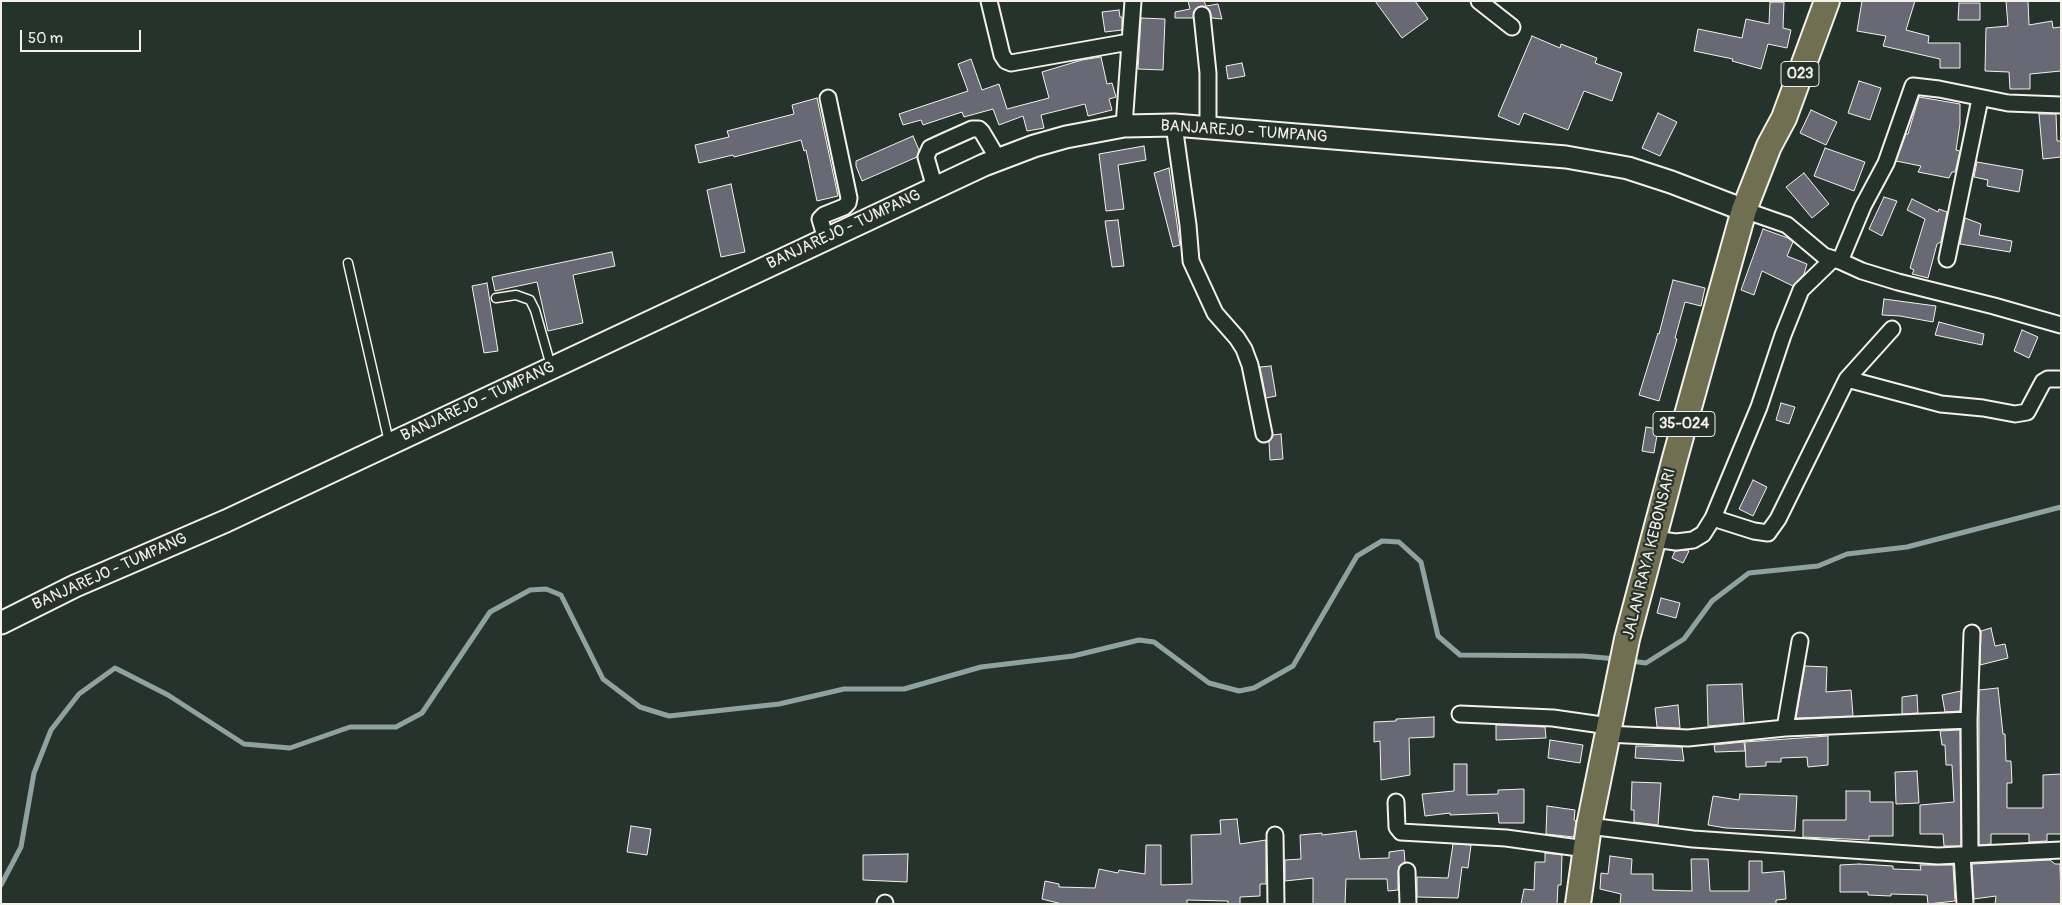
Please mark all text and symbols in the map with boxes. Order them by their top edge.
scale bar [22,20,144,52]
text: 50 m [28,29,63,48]
road number: 023 [1781,62,1819,86]
street label: BANJAREJO - TUMPANG [1160,117,1328,147]
street label: BANJAREJO - TUMPANG [764,186,924,274]
street label: BANJAREJO - TUMPANG [398,358,558,446]
road number: 35-024 [1653,412,1715,436]
street label: JALAN RAYA KEBONSARI [1619,466,1681,642]
street label: BANJAREJO - TUMPANG [30,529,190,615]

